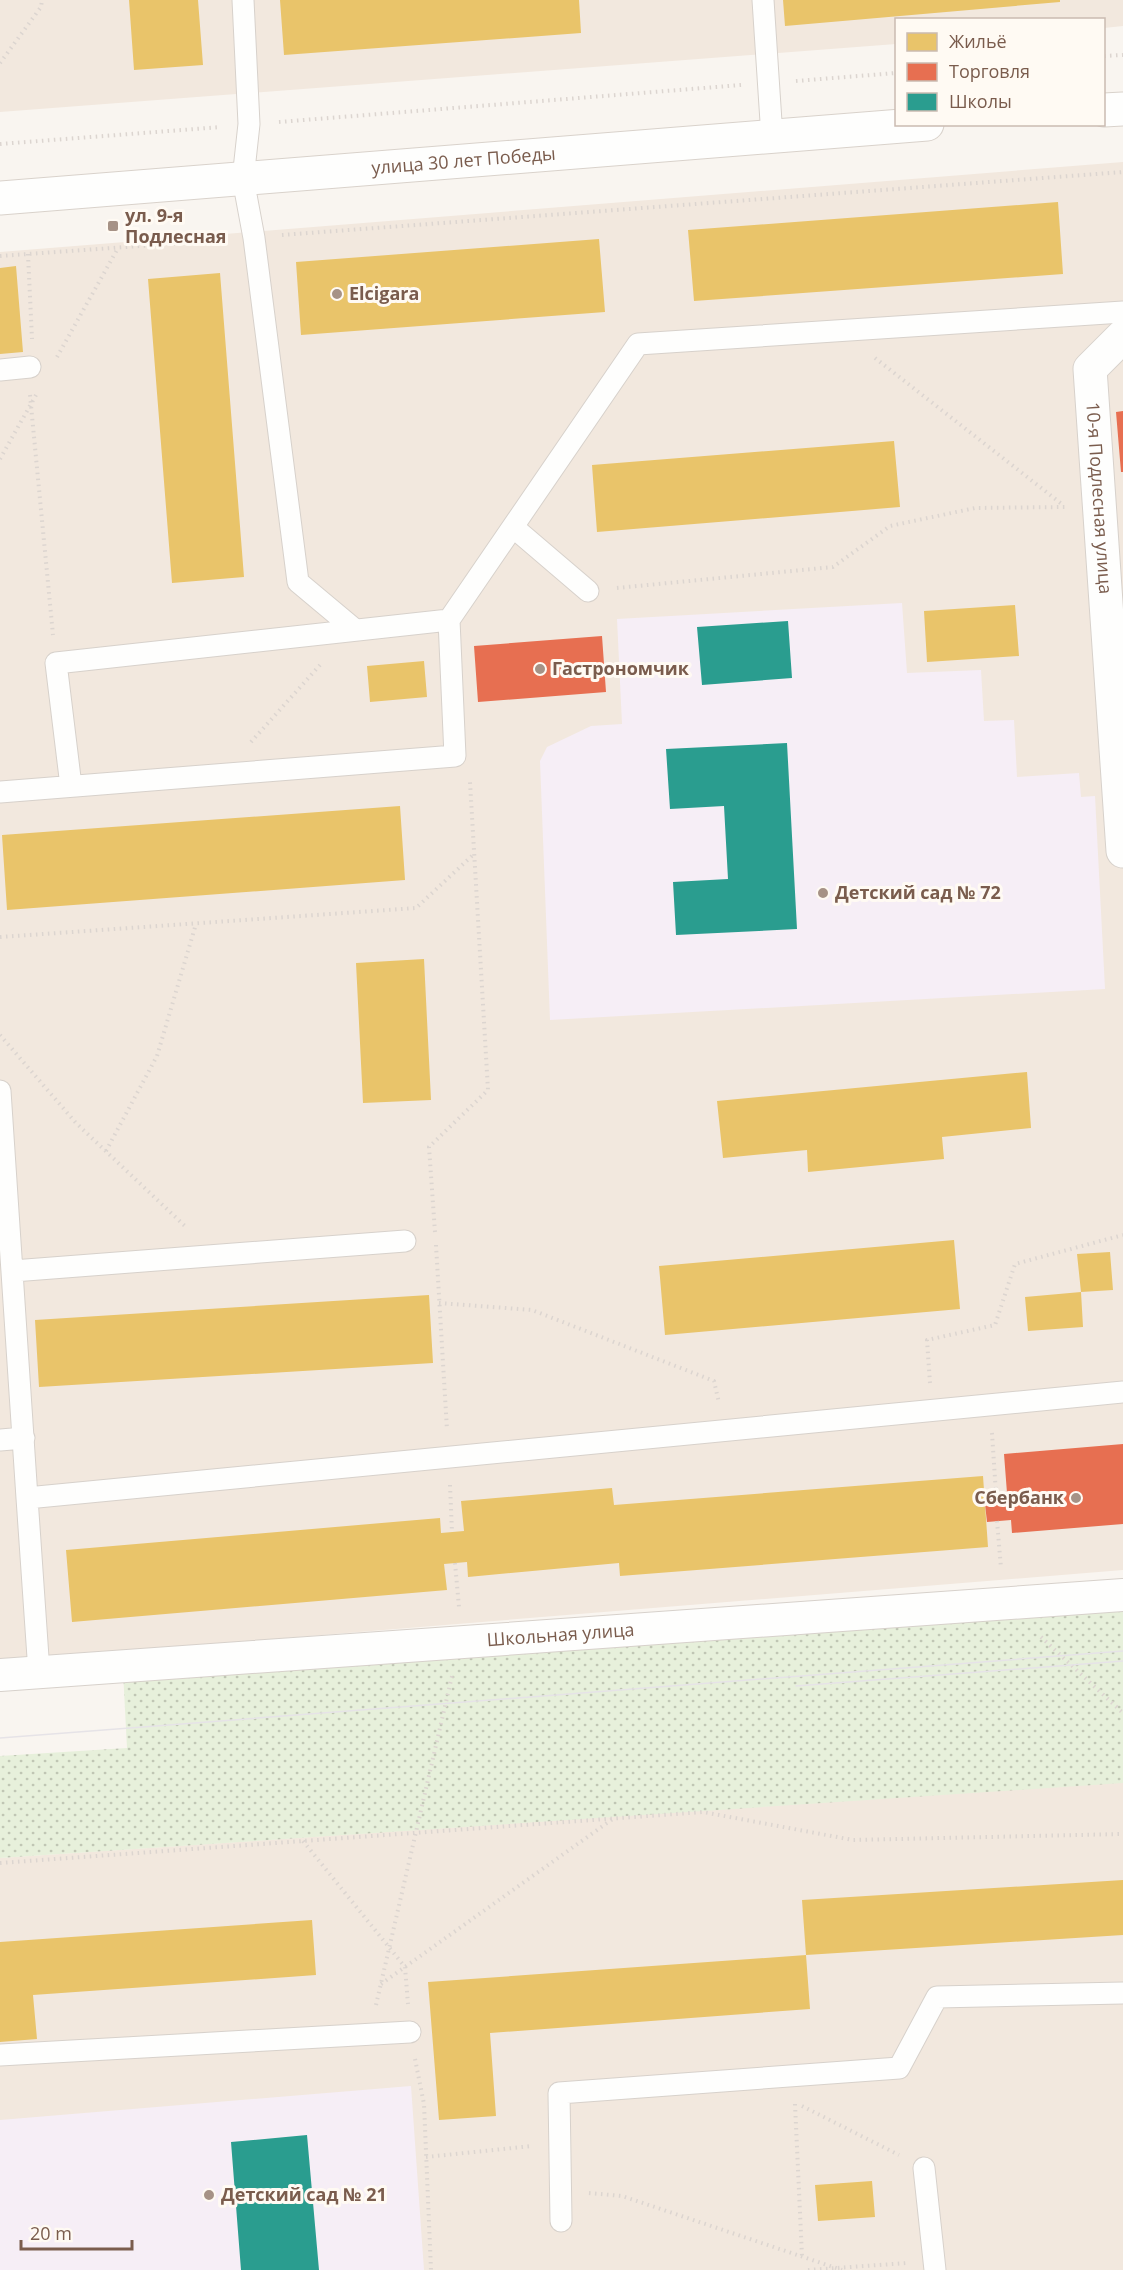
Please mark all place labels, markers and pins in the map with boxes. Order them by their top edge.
place label: ул. 9-я Подлесная [125,203,226,248]
marker: ул. 9-я Подлесная [106,219,120,233]
place label: Elcigara [349,281,419,305]
marker: Elcigara [330,287,344,301]
place label: Гастрономчик [552,656,690,680]
marker: Гастрономчик [533,662,547,676]
place label: Детский сад № 72 [835,880,1001,904]
marker: Детский сад № 72 [816,886,830,900]
place label: Сбербанк [974,1485,1065,1509]
marker: Сбербанк [1069,1491,1083,1505]
place label: Детский сад № 21 [221,2182,387,2206]
marker: Детский сад № 21 [202,2188,216,2202]

